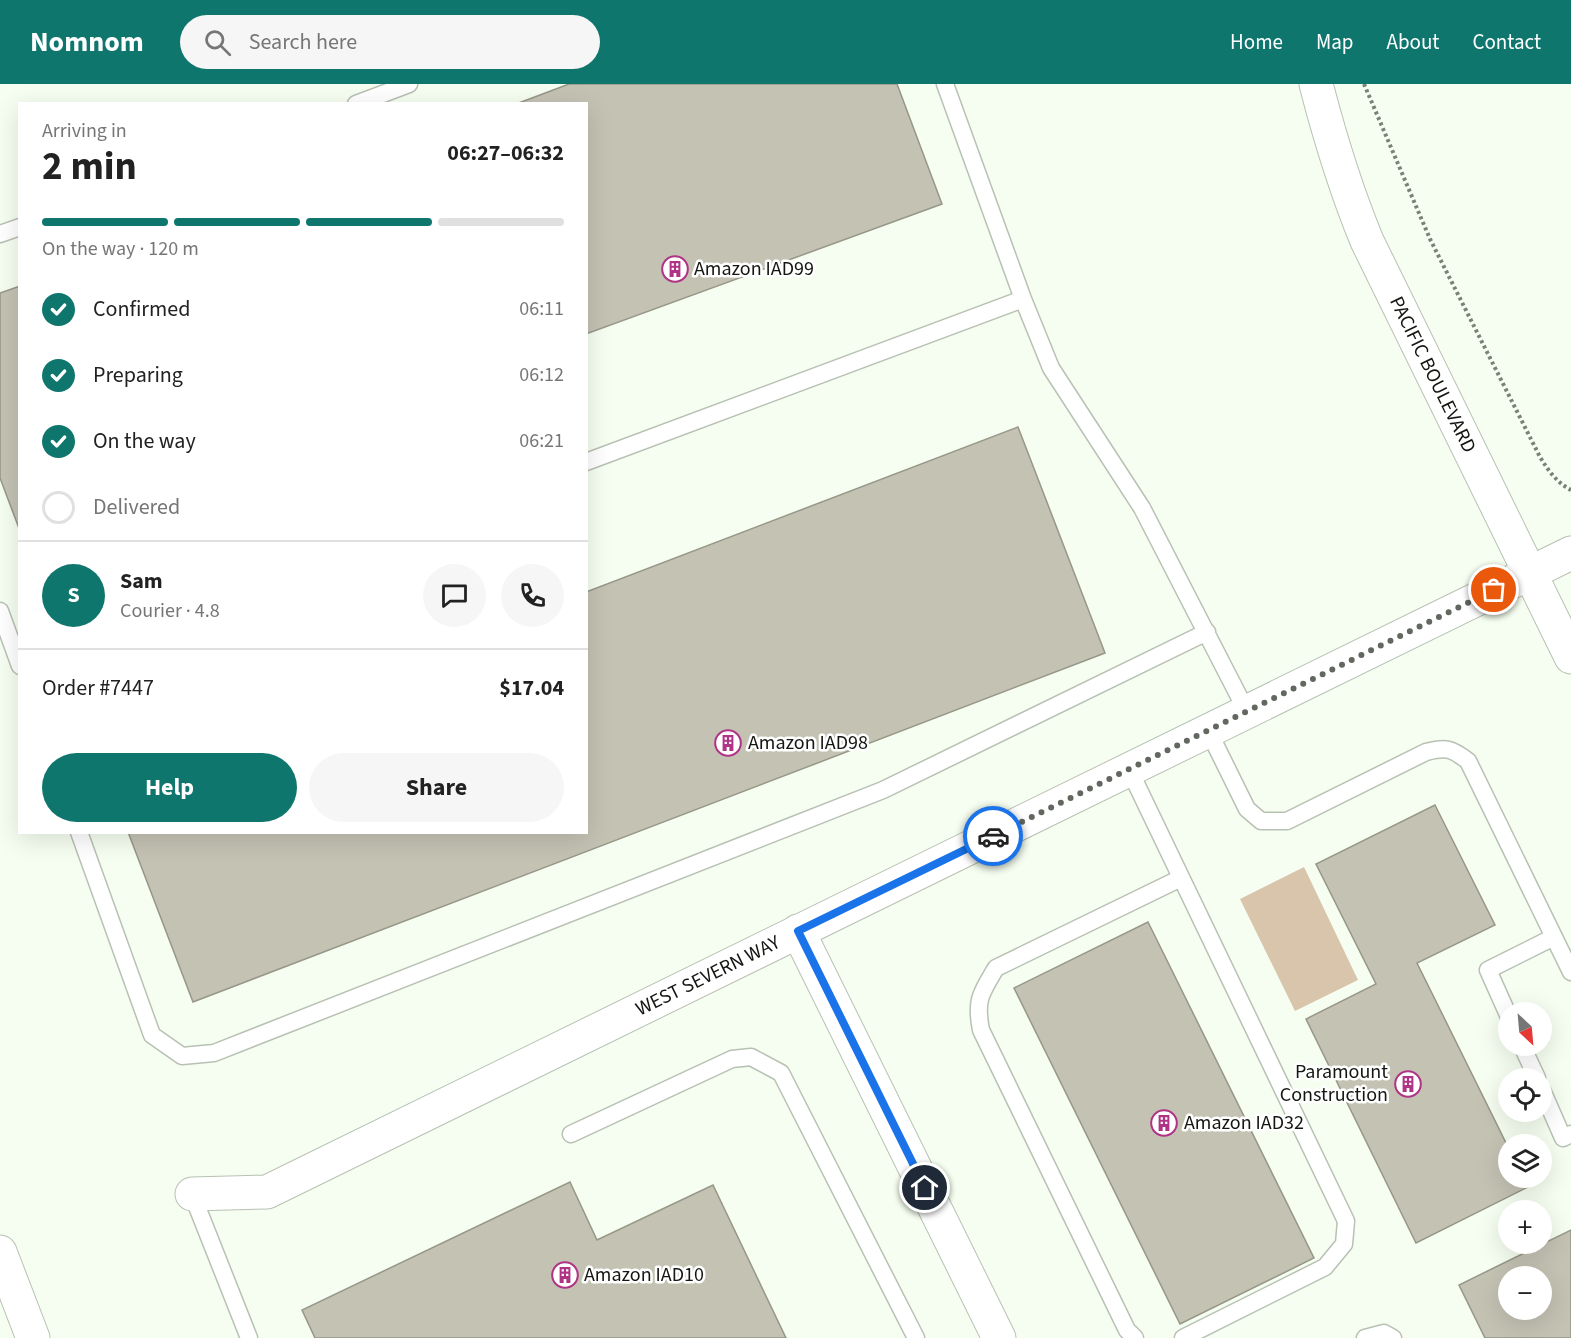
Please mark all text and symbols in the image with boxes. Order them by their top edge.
search box [180,15,600,69]
text: Nomnom [30,22,144,62]
icon: search [201,26,234,59]
text: Search here [249,26,357,58]
text: Home [1230,27,1283,57]
text: Map [1316,27,1354,57]
text: About [1387,27,1439,57]
text: Contact [1472,27,1541,57]
text: Arriving in [42,117,127,145]
text: 06:27–06:32 [447,137,564,169]
text: 2 min [42,139,137,195]
text: On the way · 120 m [42,235,199,263]
building icon: Amazon IAD99 [660,254,690,284]
place label: Amazon IAD99 [694,255,814,283]
street label: PACIFIC BOULEVARD [1382,292,1483,458]
icon: check [42,293,75,326]
text: Confirmed [93,293,190,325]
text: 06:11 [519,295,564,323]
icon: check [42,359,75,392]
text: Preparing [93,359,183,391]
text: 06:12 [519,361,564,389]
icon: check [42,425,75,458]
text: On the way [93,425,196,457]
text: 06:21 [519,427,564,455]
text: Delivered [93,491,180,523]
button: chat [423,564,486,627]
button: phone [501,564,564,627]
pin [1468,564,1519,615]
text: Sam [120,565,163,597]
icon: bag [1477,573,1510,606]
text: S [67,579,80,611]
text: Courier · 4.8 [120,597,220,625]
text: Order #7447 [42,672,154,704]
text: $17.04 [499,672,564,704]
building icon: Amazon IAD98 [713,728,743,758]
place label: Amazon IAD98 [748,729,868,757]
button: Help [42,753,297,822]
button: Share [309,753,564,822]
courier [963,806,1023,866]
icon: car [977,820,1010,853]
street label: WEST SEVERN WAY [631,929,785,1023]
north arrow [1498,1002,1552,1056]
map controls [1498,1002,1552,1320]
place label: Paramount Construction [1280,1058,1388,1109]
button: locate [1498,1068,1552,1122]
building icon: Paramount Construction [1393,1069,1423,1099]
building icon: Amazon IAD32 [1149,1108,1179,1138]
place label: Amazon IAD32 [1184,1109,1304,1137]
button: layers [1498,1134,1552,1188]
pin [899,1162,950,1213]
icon: home [908,1171,941,1204]
button: + [1498,1200,1552,1254]
building icon: Amazon IAD10 [550,1260,580,1290]
place label: Amazon IAD10 [584,1261,704,1289]
button: − [1498,1266,1552,1320]

